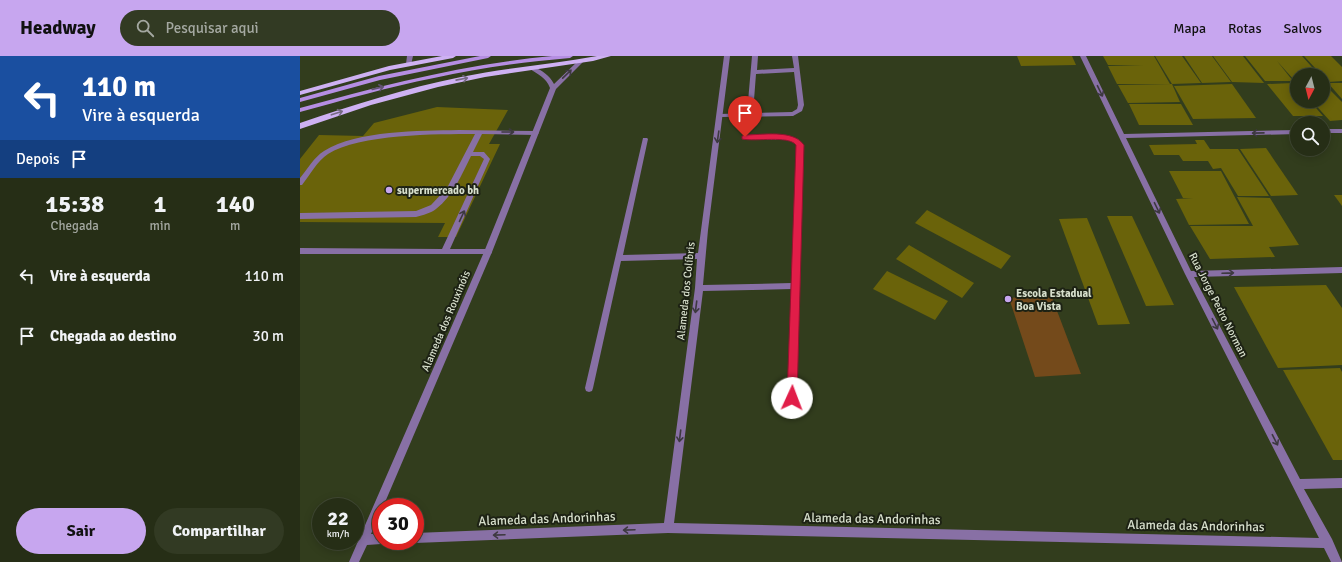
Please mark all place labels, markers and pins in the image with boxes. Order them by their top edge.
pin [728,96,762,137]
place label: supermercado bh [397,184,479,197]
marker: supermercado bh [384,185,394,195]
place label: Escola Estadual Boa Vista [1016,287,1092,313]
marker: Escola Estadual Boa Vista [1003,294,1013,304]

